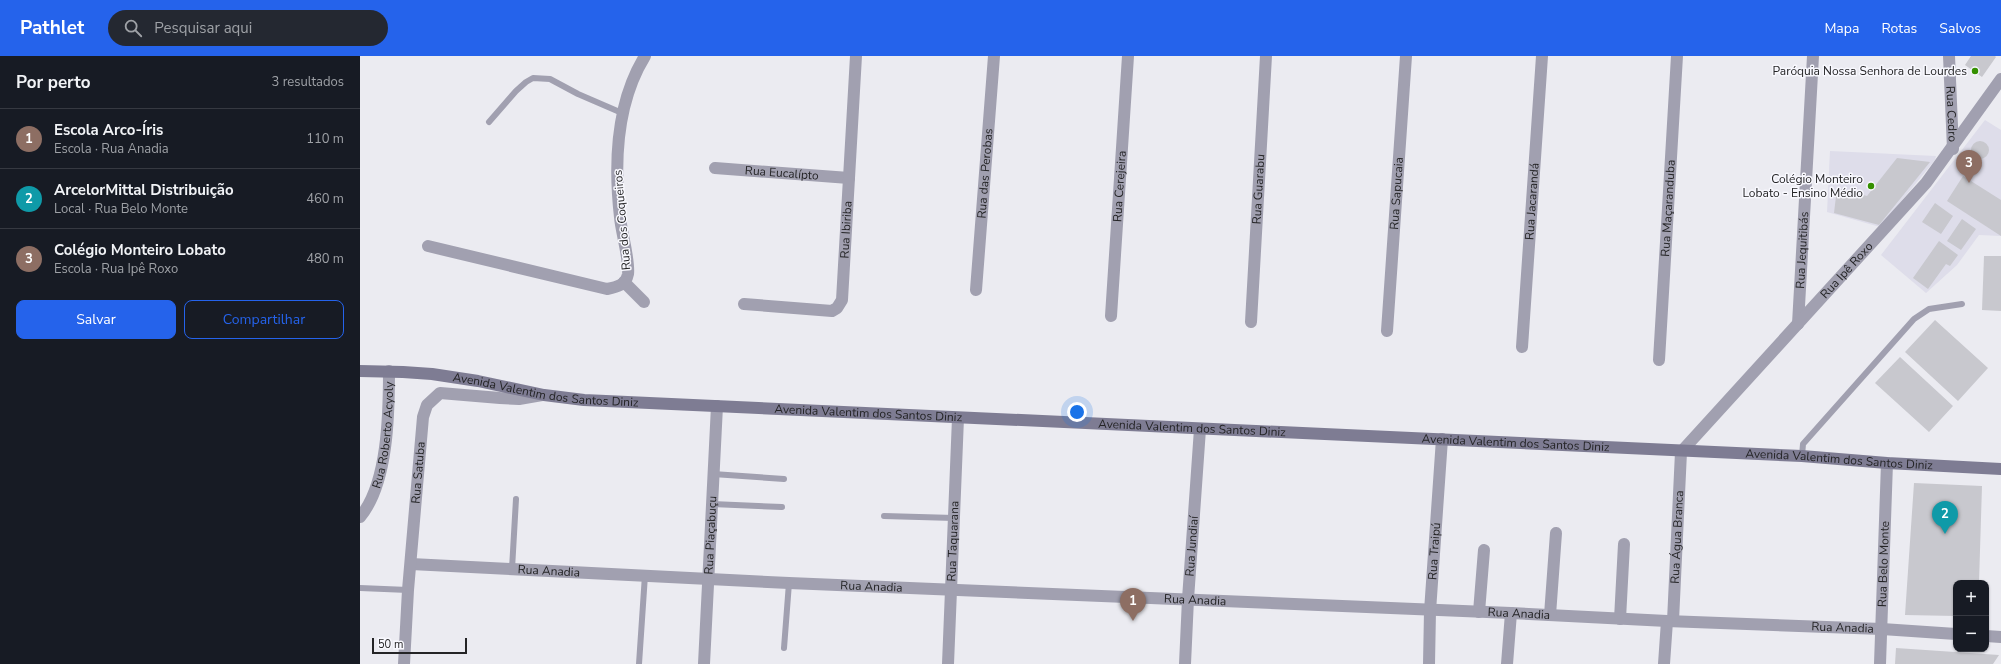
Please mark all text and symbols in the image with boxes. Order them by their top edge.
search box [108,10,388,46]
text: Pathlet [20,15,84,41]
icon: search [122,17,144,39]
text: Pesquisar aqui [154,18,252,38]
text: Mapa [1824,19,1859,38]
text: Rotas [1881,19,1917,38]
text: Salvos [1939,19,1981,38]
place label: Paróquia Nossa Senhora de Lourdes [1773,63,1967,79]
marker: Paróquia Nossa Senhora de Lourdes [1970,66,1980,76]
text: Por perto [16,71,91,94]
text: 3 resultados [272,73,344,91]
street label: Rua Cedro [1942,86,1961,143]
text: Escola Arco-Íris [54,120,163,140]
street label: Rua das Perobas [974,128,996,219]
text: 1 [25,130,33,148]
text: 110 m [306,130,344,148]
text: Escola · Rua Anadia [54,140,169,158]
street label: Rua Cerejeira [1109,150,1130,223]
pin: 3 [1956,150,1982,183]
street label: Rua Guarabu [1249,154,1268,225]
street label: Rua Sapucaia [1386,156,1407,230]
street label: Rua Maçaranduba [1657,159,1679,257]
street label: Rua Eucalípto [744,162,820,184]
street label: Rua Jacarandá [1521,162,1543,240]
street label: Rua dos Coqueiros [610,169,634,271]
place label: Colégio Monteiro Lobato - Ensino Médio [1742,171,1863,201]
text: ArcelorMittal Distribuição [54,180,234,200]
marker: Colégio Monteiro Lobato - Ensino Médio [1866,181,1876,191]
text: 2 [25,190,33,208]
text: 460 m [306,190,344,208]
text: Local · Rua Belo Monte [54,200,188,218]
street label: Rua Ibiriba [836,200,856,259]
street label: Rua Jequitibás [1792,211,1812,289]
street label: Rua Ipê Roxo [1817,238,1877,302]
text: Colégio Monteiro Lobato [54,240,226,260]
text: 3 [25,250,33,268]
text: 480 m [306,250,344,268]
text: Escola · Rua Ipê Roxo [54,260,178,278]
button: Salvar [16,300,176,339]
button: Compartilhar [184,300,344,339]
street label: Avenida Valentim dos Santos Diniz [452,369,639,411]
street label: Rua Roberto Acyoly [368,381,397,490]
street label: Avenida Valentim dos Santos Diniz [774,401,963,425]
your location [1067,402,1087,422]
street label: Avenida Valentim dos Santos Diniz [1098,416,1287,440]
street label: Avenida Valentim dos Santos Diniz [1421,431,1610,455]
street label: Rua Satuba [408,441,429,504]
street label: Avenida Valentim dos Santos Diniz [1745,445,1934,473]
street label: Rua Água Branca [1667,490,1687,584]
street label: Rua Piaçabuçu [701,495,720,575]
street label: Rua Taquarana [943,500,963,582]
pin: 2 [1932,501,1958,534]
street label: Rua Jundiaí [1182,514,1202,577]
street label: Rua Belo Monte [1874,521,1893,607]
street label: Rua Traipú [1424,522,1444,580]
street label: Rua Anadia [517,561,580,580]
street label: Rua Anadia [840,577,903,596]
map controls [1953,580,1989,652]
button: + [1953,580,1989,616]
pin: 1 [1120,588,1146,621]
street label: Rua Anadia [1164,591,1227,609]
street label: Rua Anadia [1487,604,1550,623]
button: − [1953,616,1989,652]
street label: Rua Anadia [1811,618,1874,637]
scale bar [372,636,467,655]
text: 50 m [378,637,403,652]

